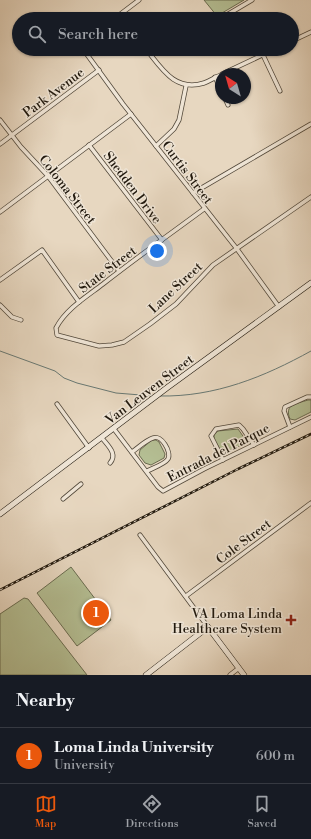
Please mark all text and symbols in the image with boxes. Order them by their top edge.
search box [12,12,299,56]
icon: search [26,23,48,45]
text: Search here [58,25,138,44]
street label: Park Avenue [20,64,88,121]
north arrow [215,68,251,104]
street label: Curtis Street [158,138,216,208]
street label: Shedden Drive [100,148,165,227]
street label: Coloma Street [35,152,99,228]
your location [147,241,167,261]
street label: State Street [76,243,140,297]
street label: Lane Street [146,259,206,317]
street label: Van Leuven Street [102,351,197,429]
street label: Entrada del Parque [165,420,273,486]
street label: Cole Street [213,516,275,568]
pin: 1 [83,598,109,628]
place label: VA Loma Linda Healthcare System [172,606,283,637]
marker: VA Loma Linda Healthcare System [285,614,297,626]
text: Nearby [16,690,75,712]
text: Loma Linda University [54,738,214,757]
text: 1 [26,748,32,764]
text: 600 m [256,748,295,764]
text: University [54,757,115,773]
tab: Map [35,793,57,831]
tab: Directions [126,793,179,831]
tab: Saved [248,793,276,831]

